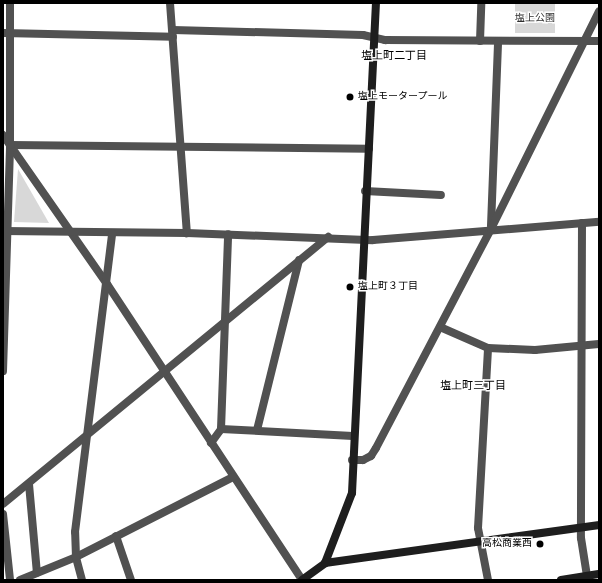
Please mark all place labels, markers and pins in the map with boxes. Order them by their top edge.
place label: 塩上モータープール [358,91,448,103]
marker: 塩上モータープール [345,92,355,102]
place label: 塩上町３丁目 [358,281,418,293]
marker: 塩上町３丁目 [345,282,355,292]
place label: 高松商業西 [482,538,532,550]
marker: 高松商業西 [535,539,545,549]

